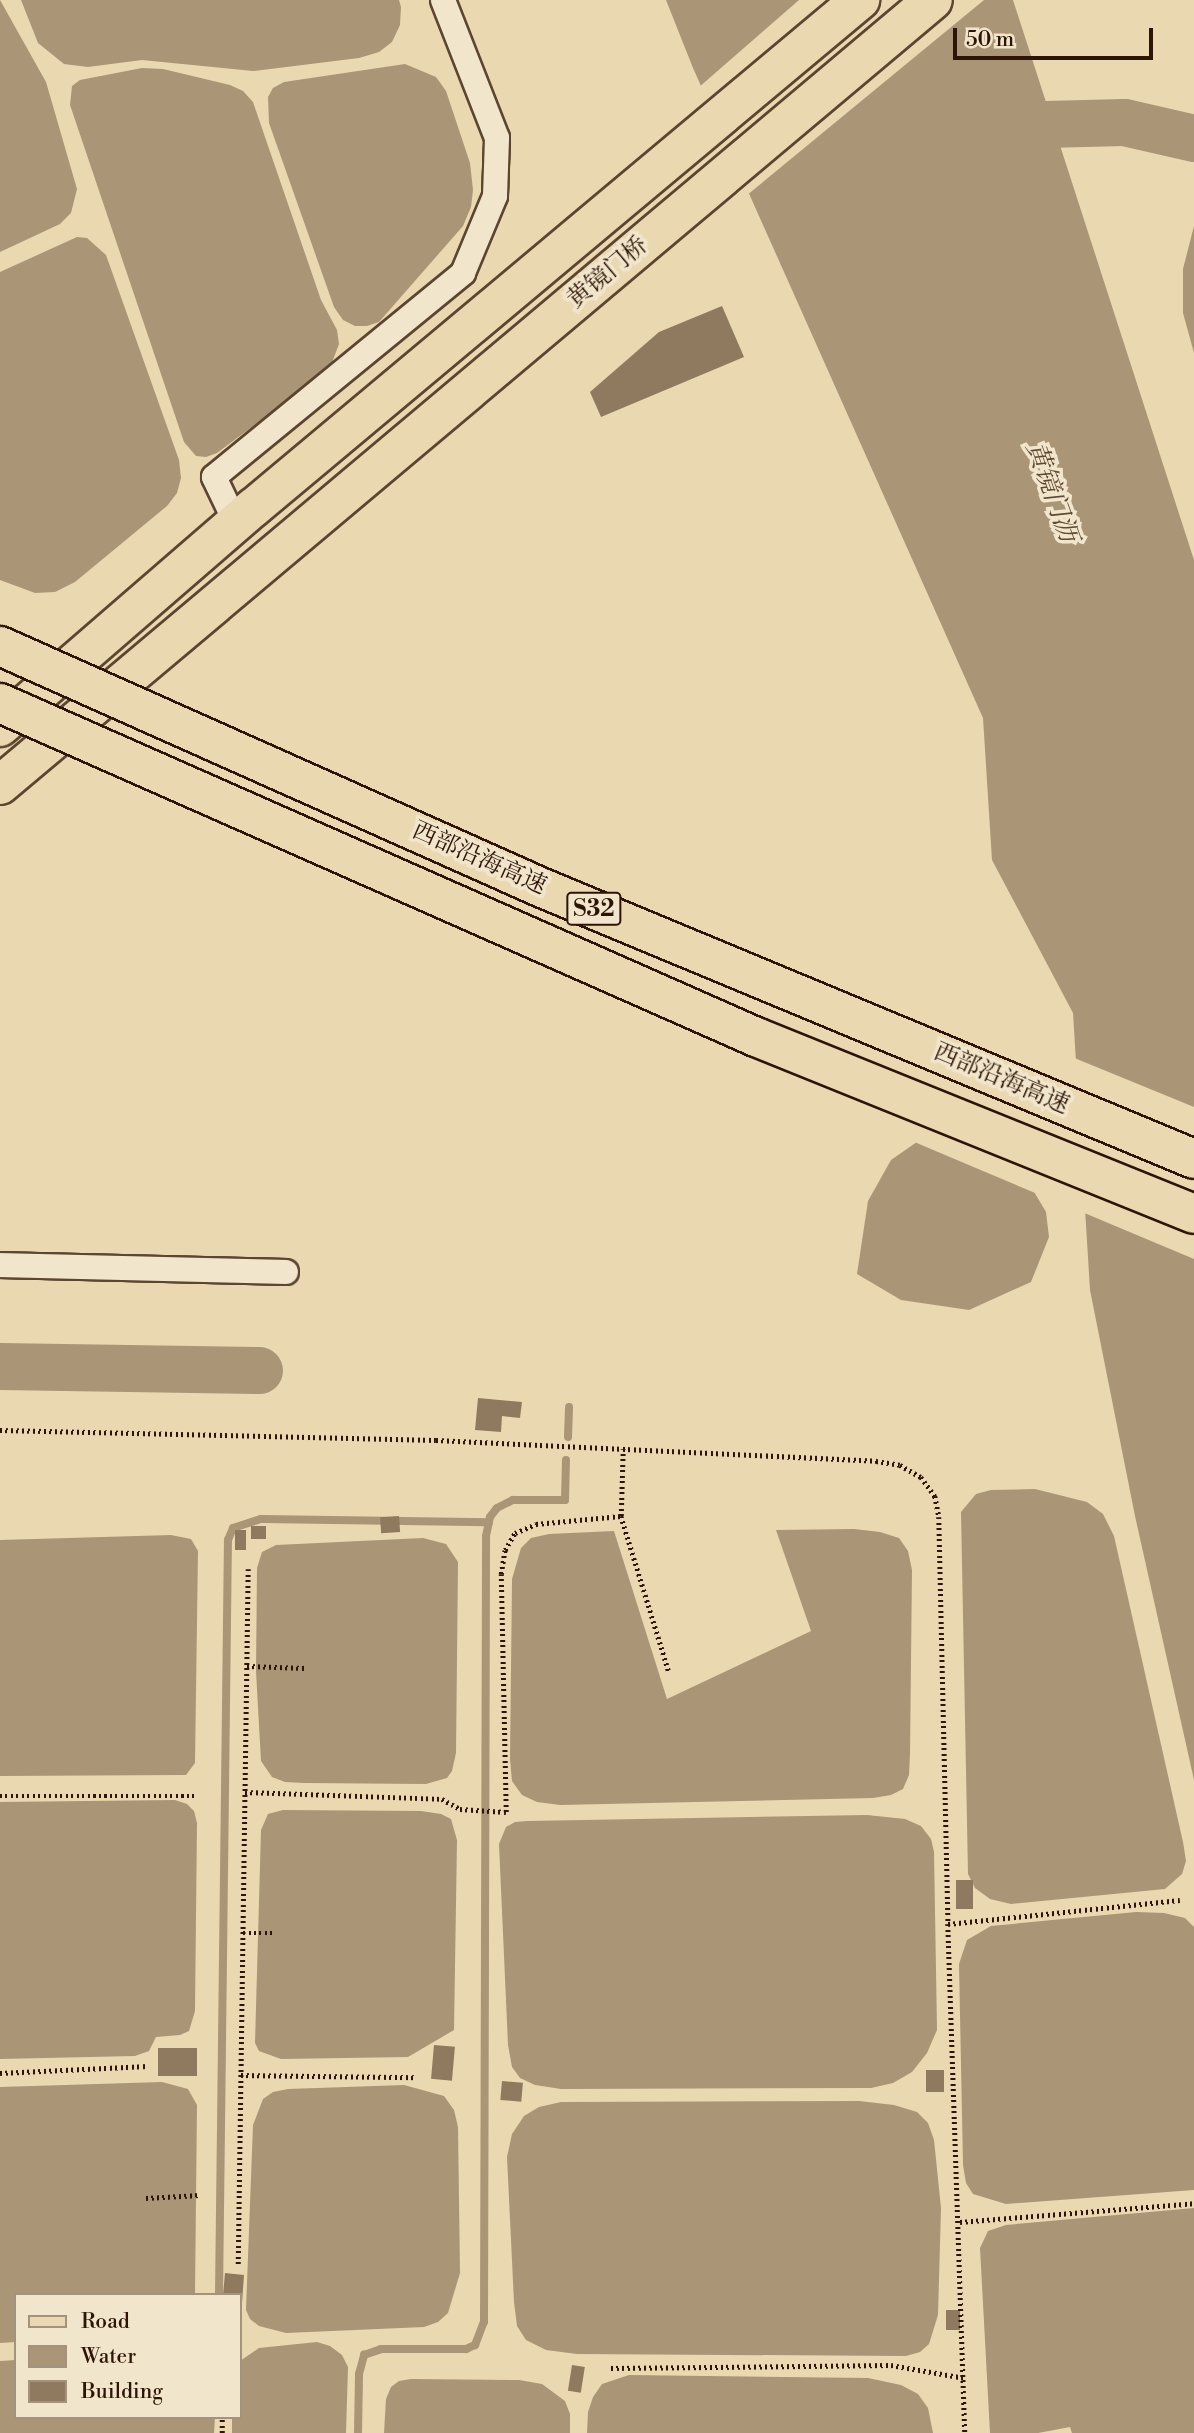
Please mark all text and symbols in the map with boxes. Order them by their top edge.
scale bar [956,14,1156,58]
text: 50 m [966,27,1014,53]
street label: 黄镜门桥 [562,231,654,315]
water label: 黄镜门沥 [1019,438,1083,546]
street label: 西部沿海高速 [407,817,551,901]
road number: S32 [566,890,622,928]
street label: 西部沿海高速 [929,1038,1073,1120]
legend [14,2293,242,2419]
text: Road [81,2309,130,2335]
text: Water [81,2344,136,2370]
text: Building [81,2379,163,2405]

